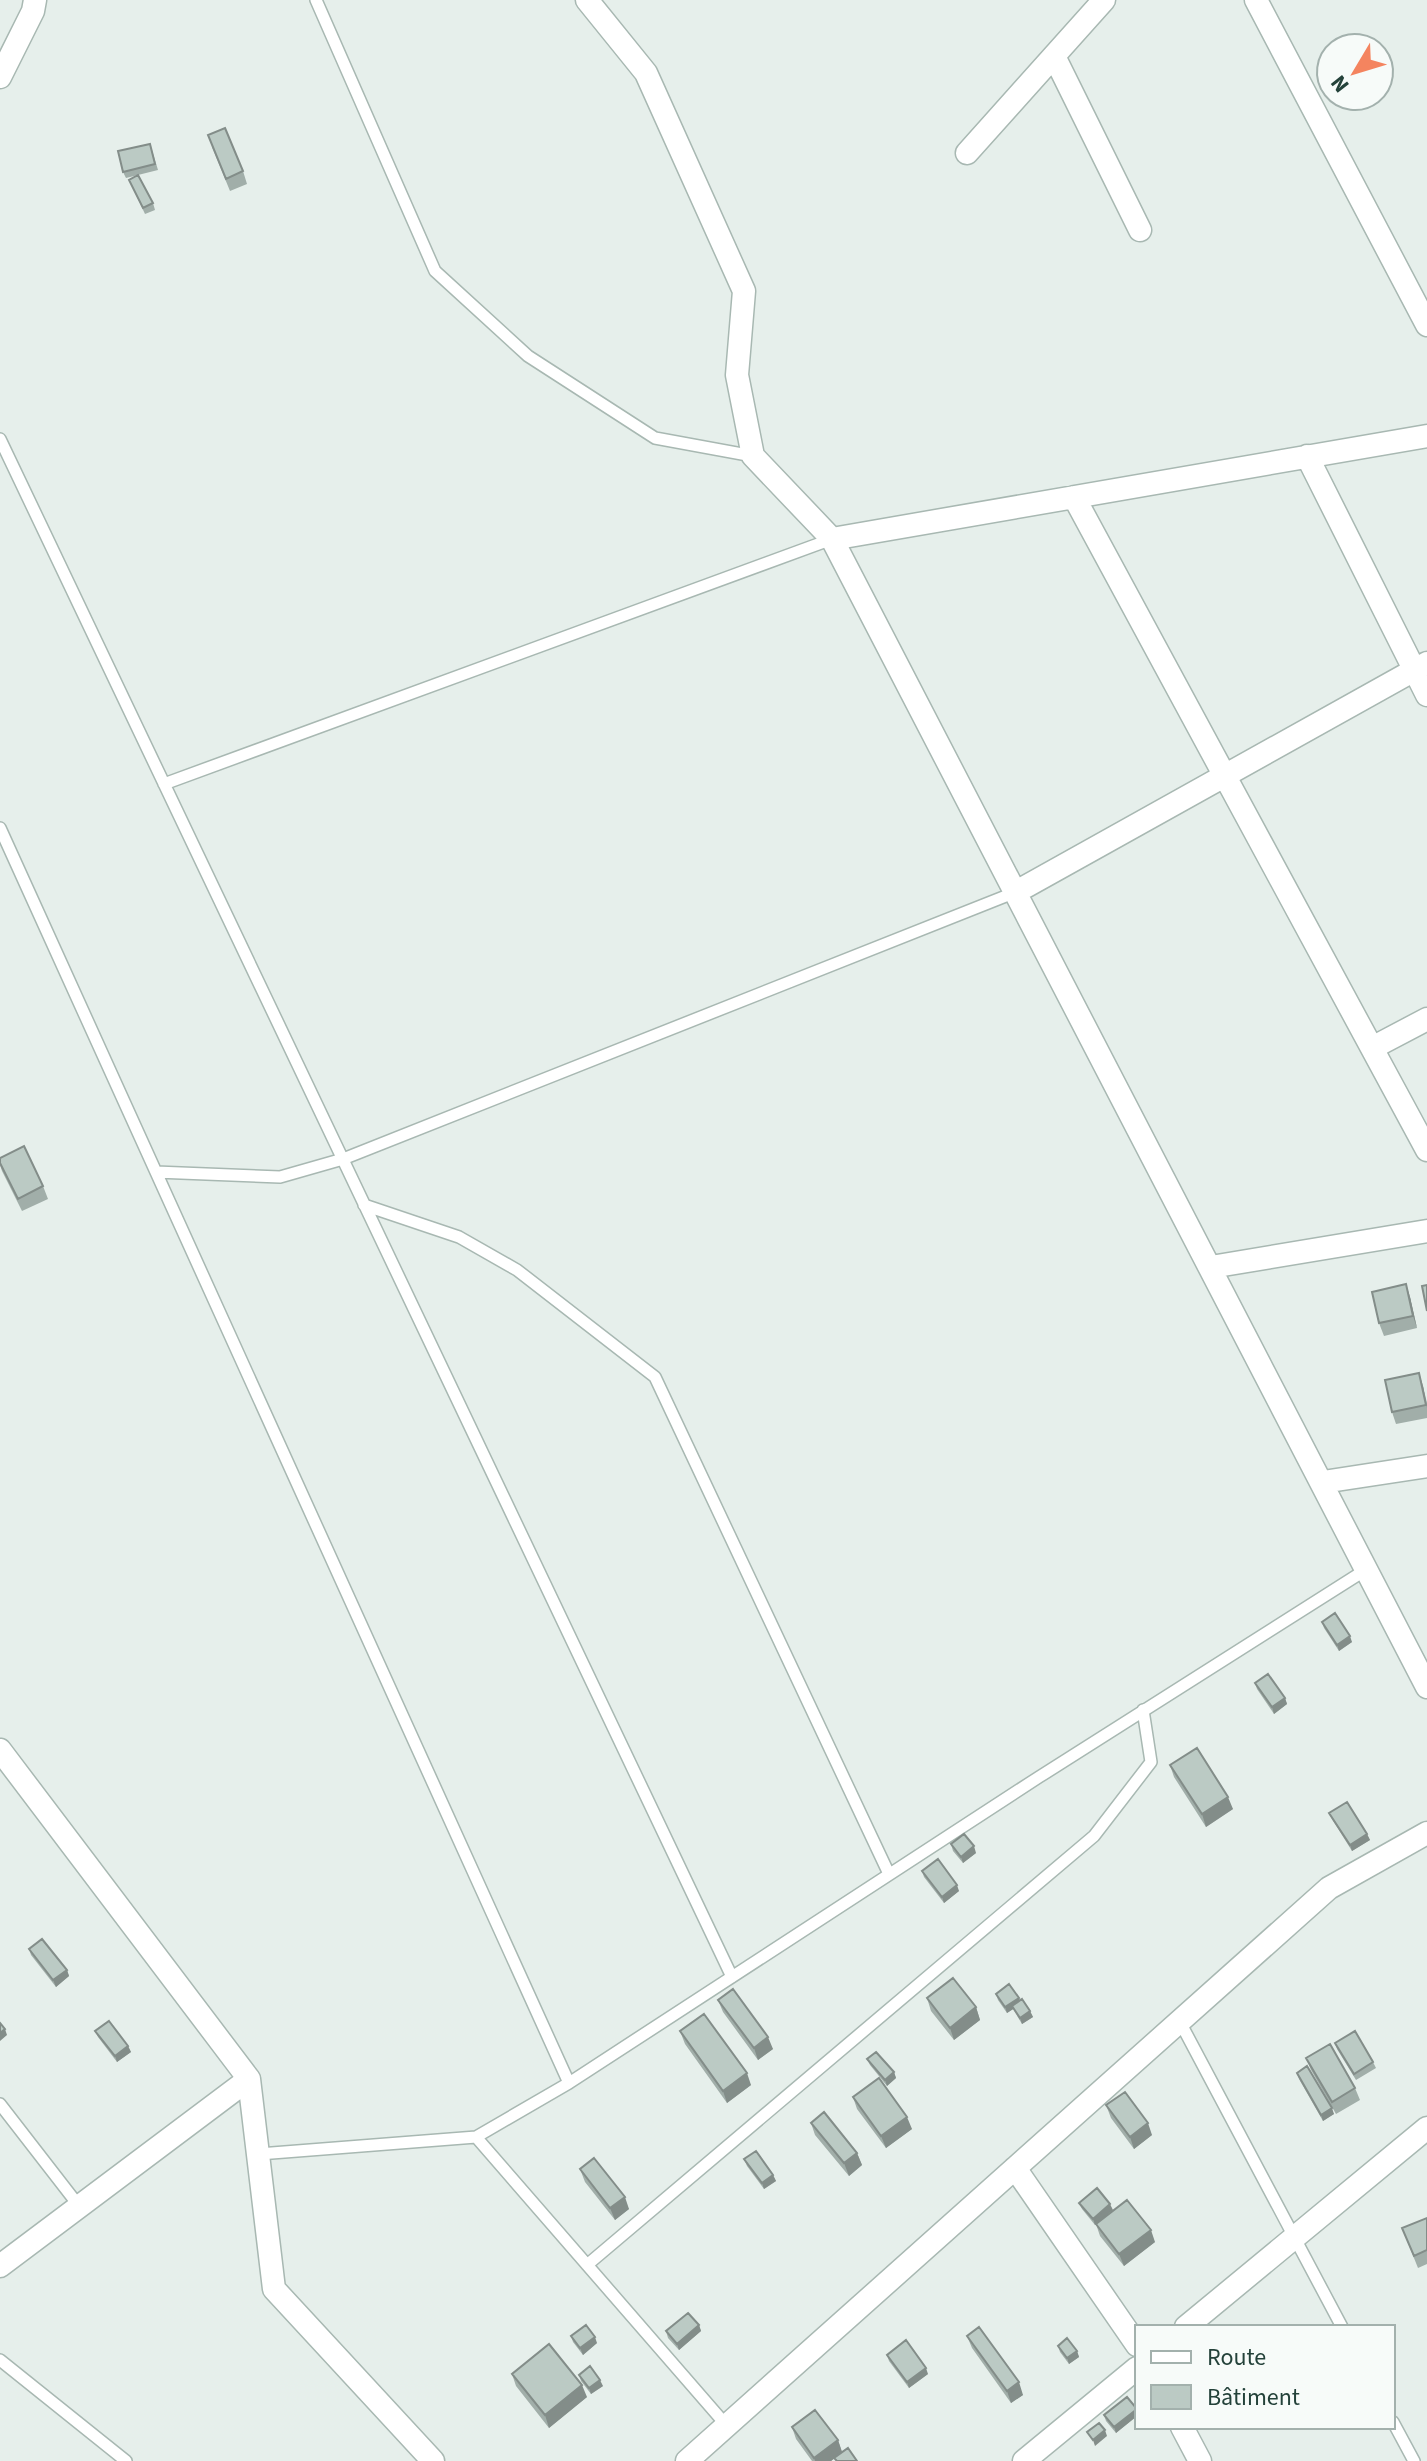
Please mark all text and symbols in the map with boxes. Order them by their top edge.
north arrow [1315,32,1395,112]
text: N [1323,68,1357,99]
legend [1135,2325,1395,2429]
text: Route [1207,2340,1266,2375]
text: Bâtiment [1207,2380,1300,2415]

